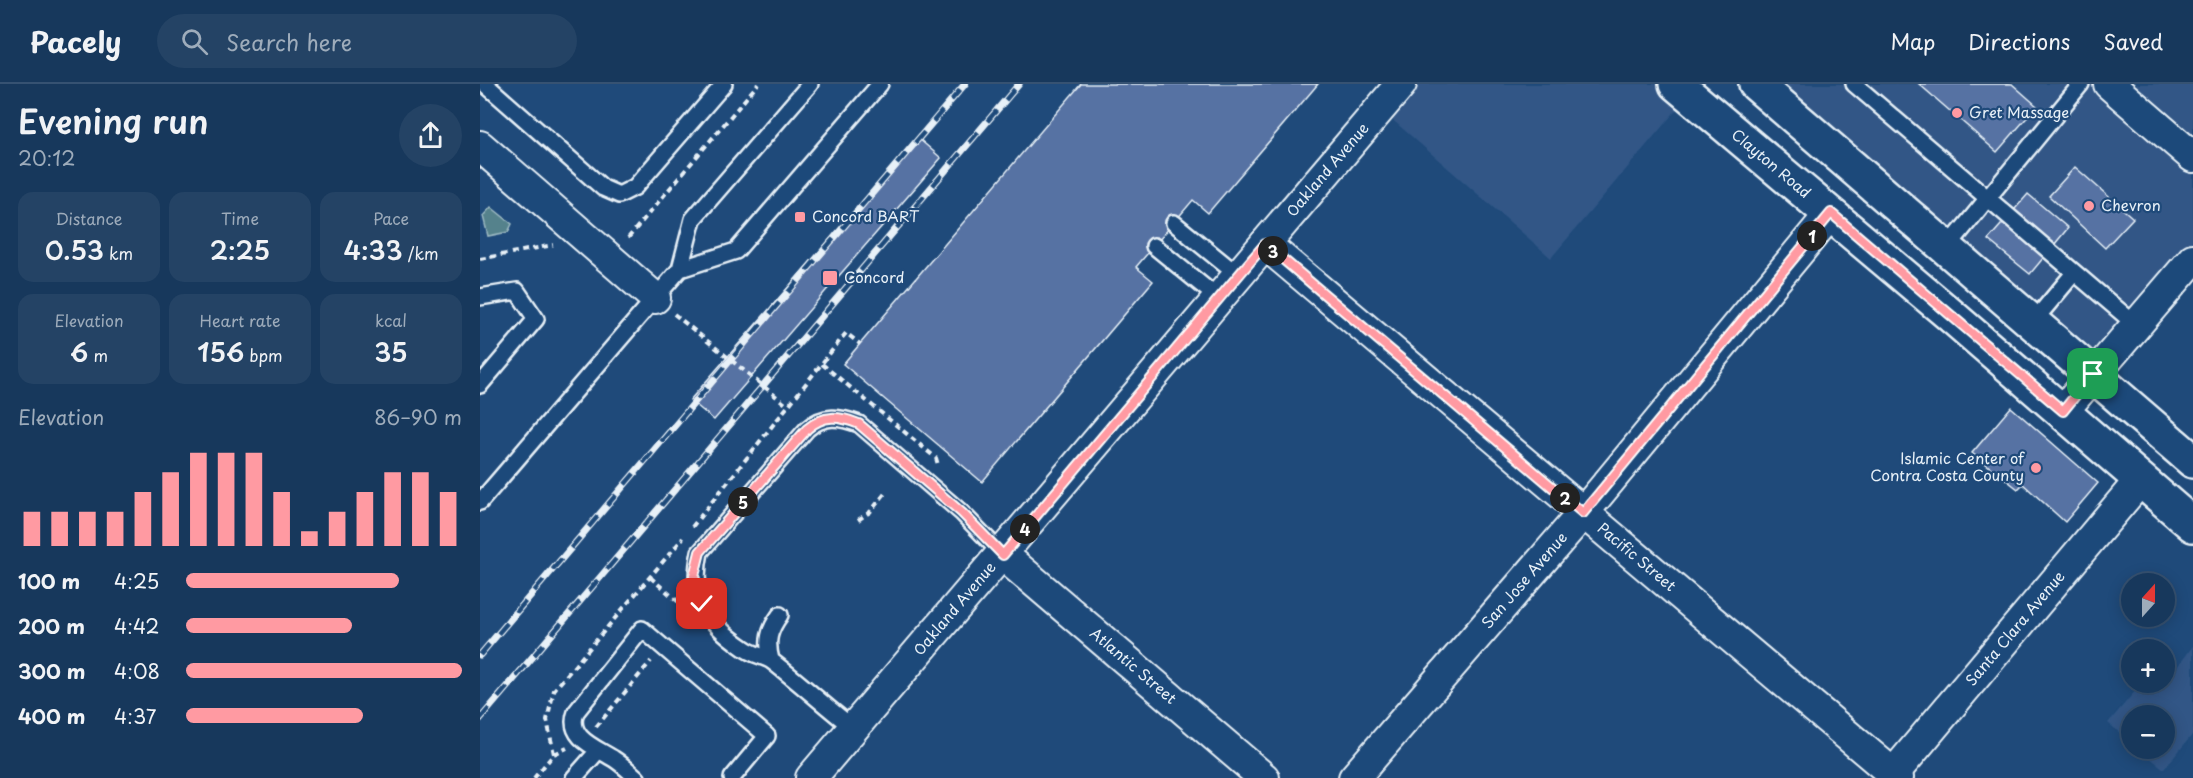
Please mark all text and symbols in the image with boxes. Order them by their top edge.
search box [157,14,577,68]
text: Pacely [30,20,121,63]
icon: search [178,25,211,58]
text: Search here [226,25,352,58]
text: Map [1890,25,1935,57]
text: Directions [1968,25,2070,57]
text: Saved [2103,25,2163,57]
text: Evening run [18,95,209,145]
place label: Gret Massage [1969,100,2069,123]
button: share [399,104,462,167]
marker: Gret Massage [1950,106,1964,120]
street label: Oakland Avenue [1280,117,1373,221]
street label: Clayton Road [1727,122,1817,203]
text: 20:12 [18,143,75,173]
place label: Chevron [2101,193,2161,216]
marker: Chevron [2082,199,2096,213]
place label: Concord BART [812,204,920,227]
text: Distance [55,206,123,230]
text: Time [221,206,259,230]
text: Pace [373,206,409,230]
marker: Concord BART [793,210,807,224]
pin: 1 [1797,221,1827,251]
text: 1 [1808,224,1816,248]
text: 0.53 [45,230,104,269]
text: 2:25 [210,230,270,269]
text: 4:33 [344,230,403,269]
pin: 3 [1258,236,1288,266]
text: 3 [1268,239,1278,263]
text: km [104,241,133,265]
text: /km [403,241,439,265]
place label: Concord [844,265,904,288]
marker: Concord [821,269,839,287]
text: Elevation [54,308,124,332]
text: Heart rate [200,308,280,332]
text: kcal [375,308,407,332]
text: 6 [70,332,88,371]
text: 156 [197,332,244,371]
text: 35 [374,332,408,371]
text: m [88,343,108,367]
text: bpm [244,343,283,367]
pin [2067,348,2118,399]
icon: arrive [2076,357,2109,390]
text: Elevation [18,402,104,432]
text: 86–90 m [374,402,462,432]
place label: Islamic Center of Contra Costa County [1870,446,2025,486]
marker: Islamic Center of Contra Costa County [2029,461,2043,475]
pin: 2 [1550,483,1580,513]
text: 2 [1559,486,1571,510]
pin: 5 [728,487,758,517]
text: 5 [738,490,748,514]
pin: 4 [1010,514,1040,544]
street label: Pacific Street [1593,516,1682,596]
text: 4 [1020,517,1030,541]
street label: San Jose Avenue [1475,526,1572,633]
street label: Oakland Avenue [907,556,1000,660]
street label: Santa Clara Avenue [1959,565,2069,690]
text: 100 m [18,566,80,596]
text: 4:25 [114,566,159,596]
north arrow [2121,573,2175,627]
map controls [2121,573,2175,759]
pin [676,578,727,629]
icon: check [685,587,718,620]
text: 200 m [18,611,85,641]
text: 4:42 [114,611,159,641]
street label: Atlantic Street [1086,621,1182,709]
button: + [2121,639,2175,693]
text: 300 m [18,656,86,686]
text: 4:08 [114,656,160,686]
text: 400 m [18,701,86,731]
text: 4:37 [114,701,156,731]
button: − [2121,705,2175,759]

